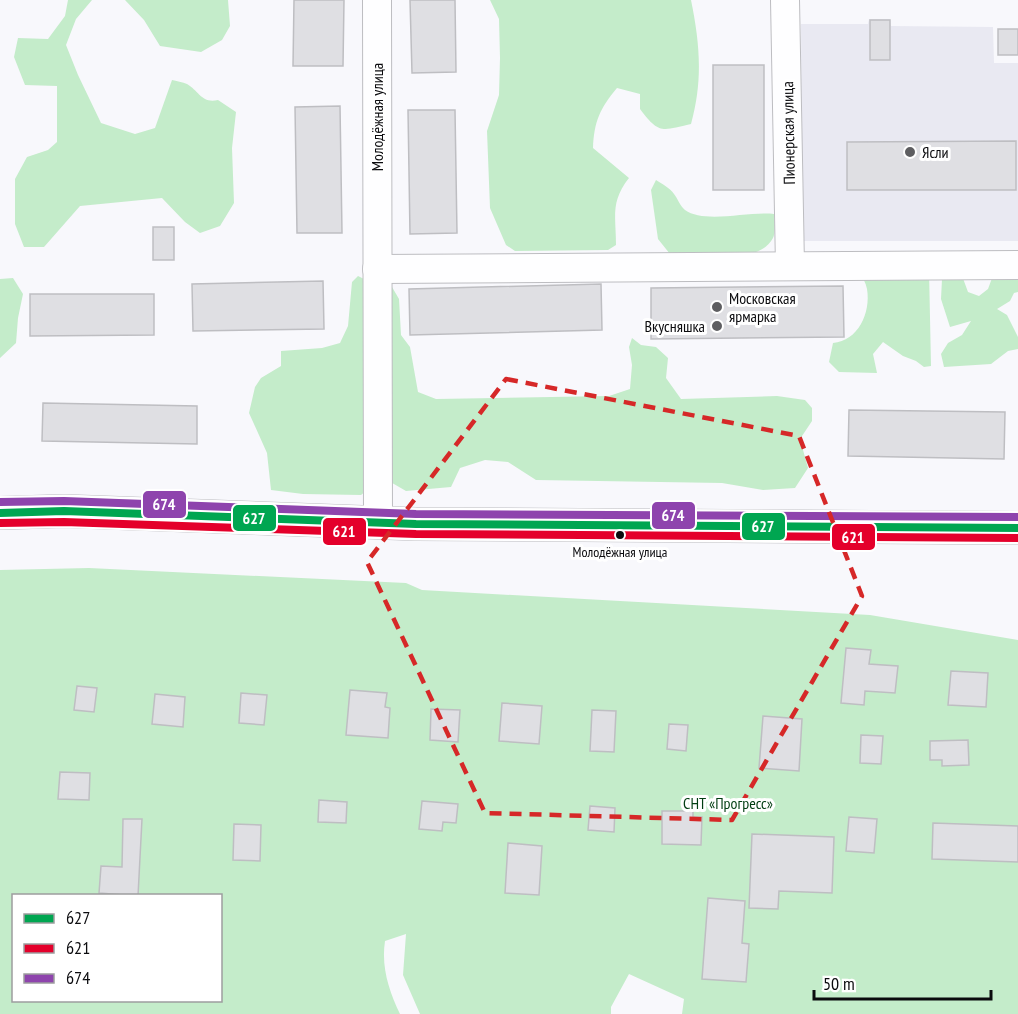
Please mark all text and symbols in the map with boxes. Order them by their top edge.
street label: Молодёжная улица [367,63,387,171]
street label: Пионерская улица [777,81,799,185]
place label: Ясли [922,142,949,162]
marker: Ясли [903,145,917,159]
place label: Московская ярмарка [729,288,796,326]
marker: Московская ярмарка [710,300,724,314]
place label: Вкусняшка [644,316,705,336]
marker: Вкусняшка [710,319,724,333]
line badge: 674 [142,490,187,519]
text: 674 [153,494,176,514]
line badge: 674 [651,501,696,530]
line badge: 627 [232,504,277,532]
text: 674 [662,505,685,525]
text: 627 [243,508,265,528]
line badge: 627 [741,512,786,541]
text: 627 [752,516,774,536]
line badge: 621 [322,517,367,546]
text: 621 [333,521,355,541]
line badge: 621 [831,523,876,551]
text: 621 [842,527,864,547]
marker: Молодёжная улица [614,529,626,541]
place label: Молодёжная улица [573,543,667,561]
park label: СНТ «Прогресс» [683,793,773,813]
legend [12,894,222,1002]
text: 627 [66,906,90,929]
text: 621 [66,936,90,959]
scale bar [814,963,991,1001]
text: 674 [66,966,90,989]
text: 50 m [823,972,855,995]

